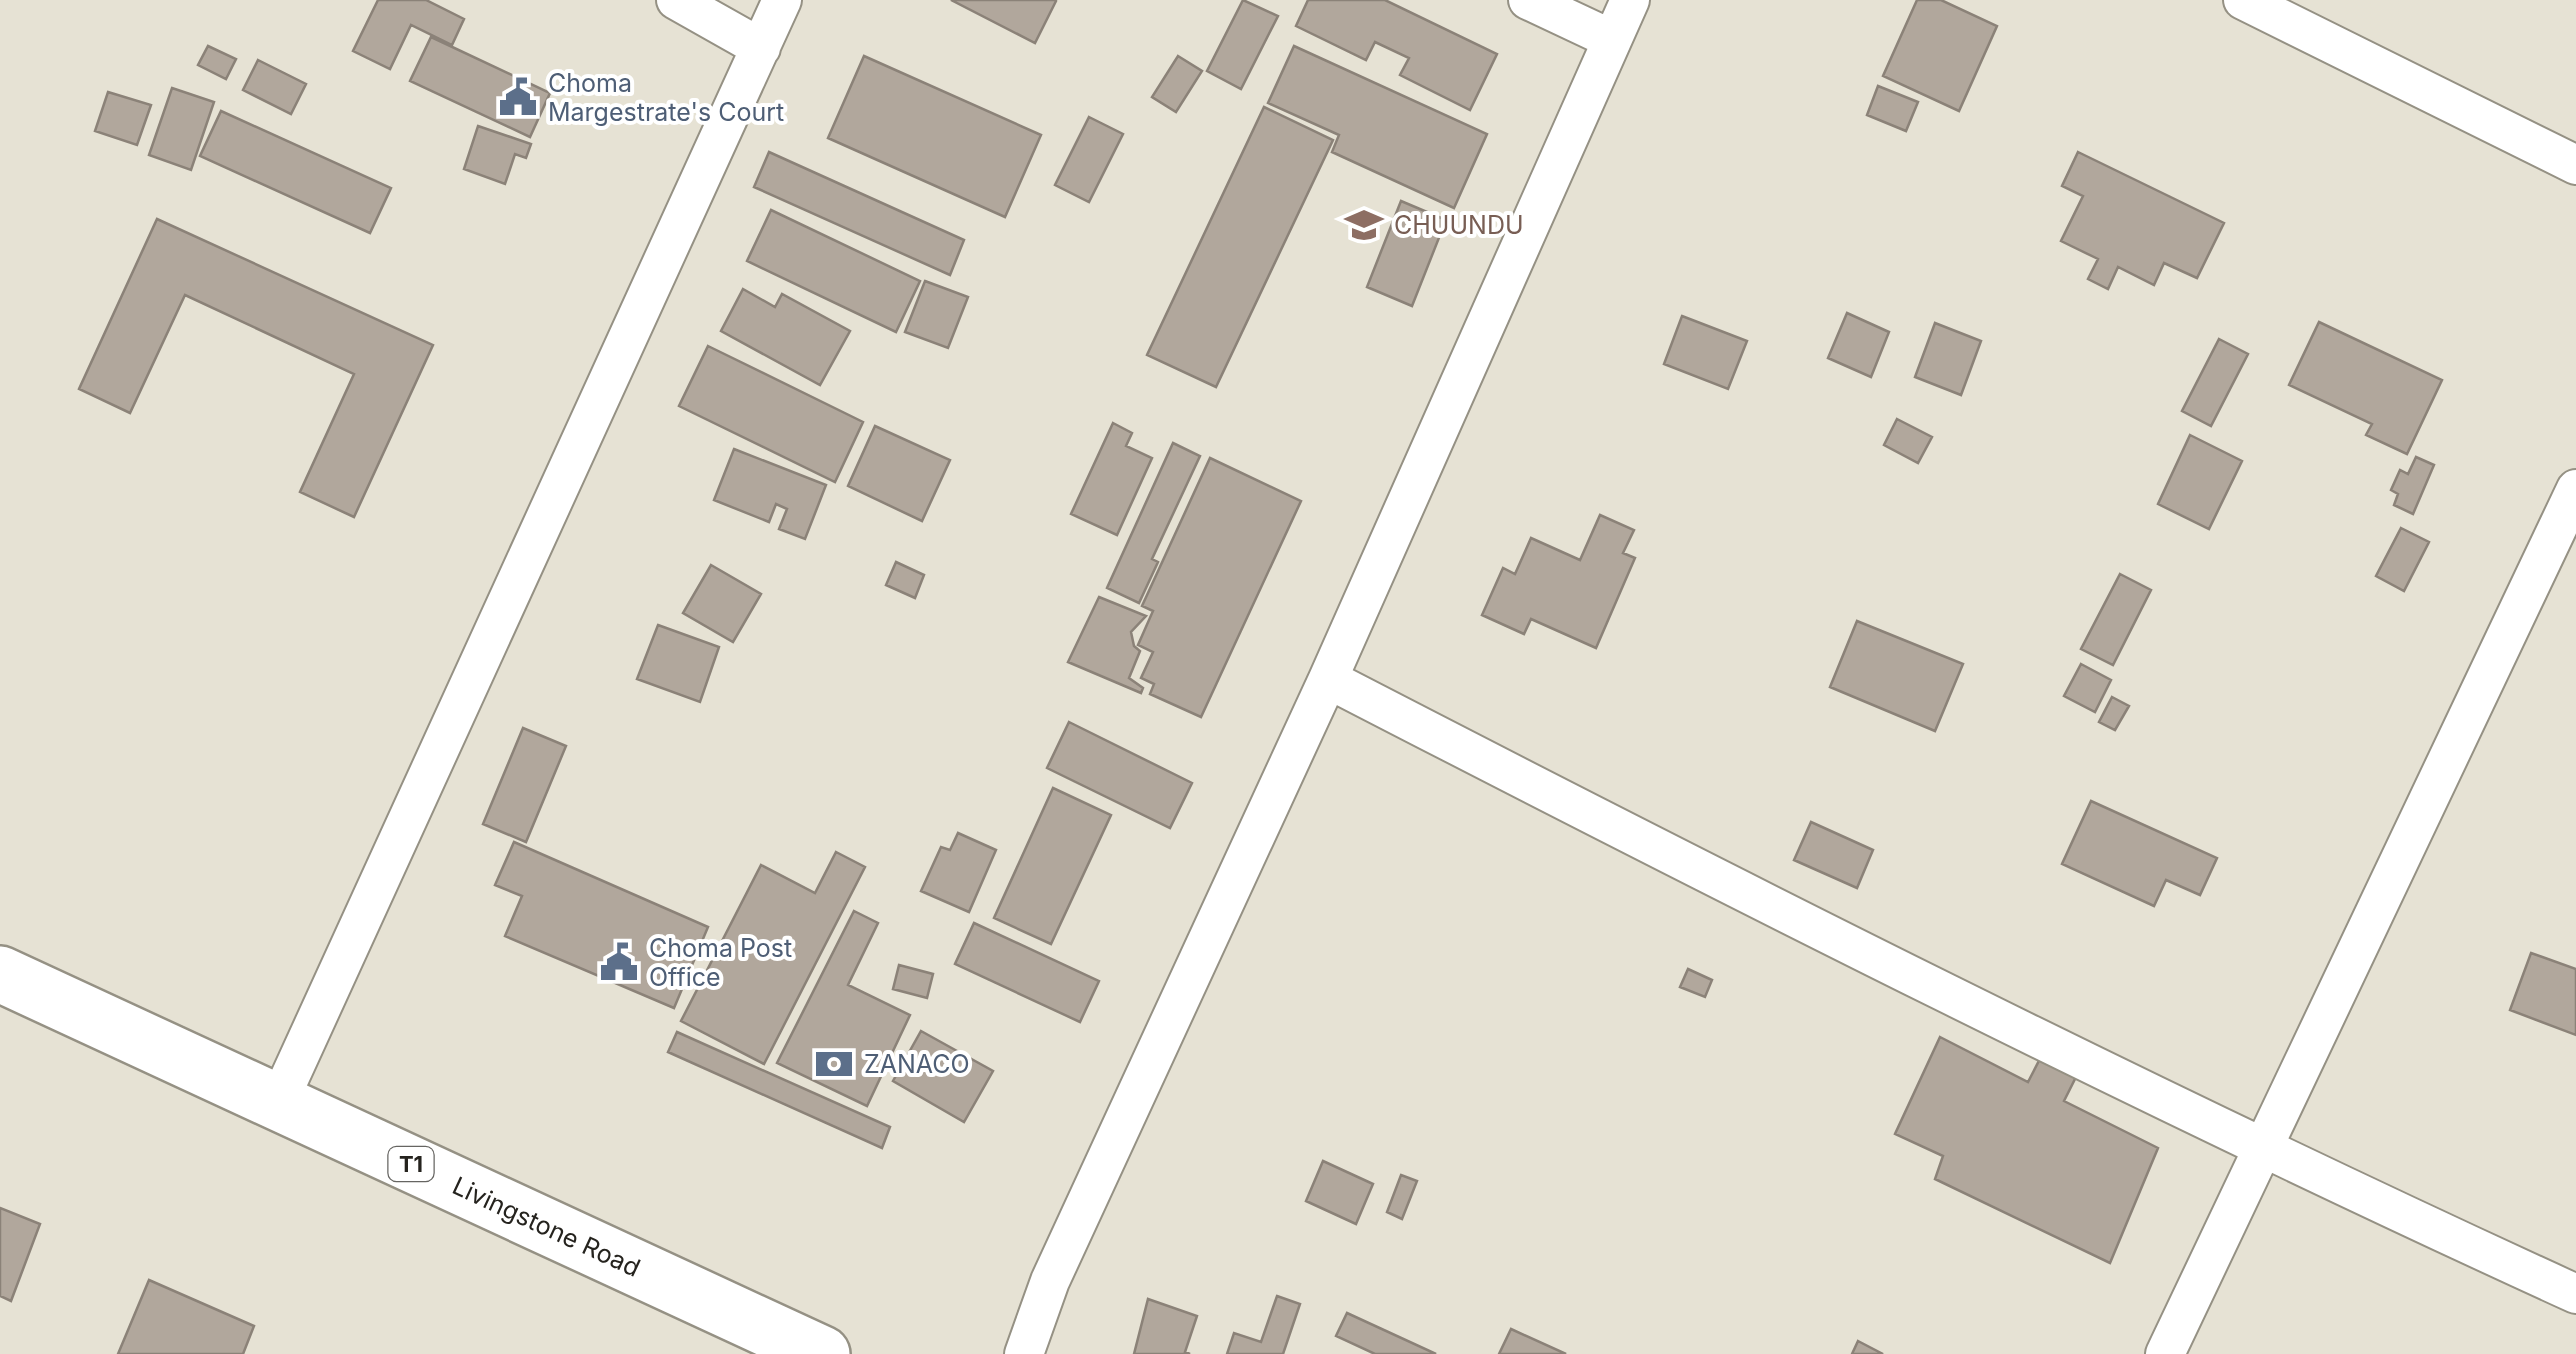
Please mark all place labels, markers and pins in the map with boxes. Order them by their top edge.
place label: Choma Margestrate's Court [548,68,784,127]
public building icon: Choma Margestrate's Court [497,76,539,118]
school or university icon: CHUUNDU [1343,204,1385,246]
place label: CHUUNDU [1394,210,1524,240]
place label: Choma Post Office [649,933,792,992]
public building icon: Choma Post Office [598,941,640,983]
bank icon: ZANACO [813,1043,855,1085]
place label: ZANACO [864,1049,970,1079]

